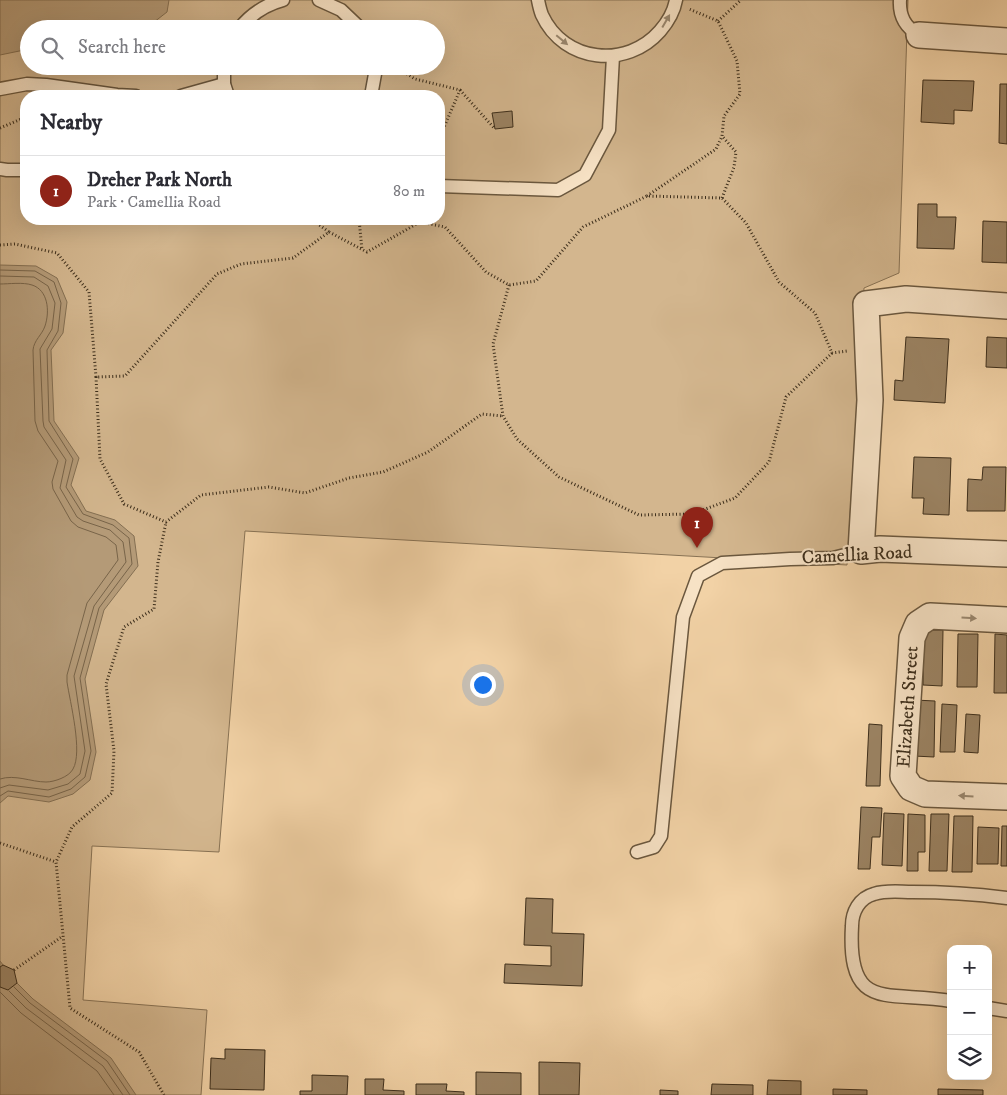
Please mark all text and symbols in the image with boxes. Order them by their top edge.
one-way arrow [662,15,671,28]
search box [20,20,445,75]
icon: search [38,34,66,62]
one-way arrow [556,35,569,46]
text: Search here [78,36,166,59]
text: Nearby [40,110,102,136]
text: Dreher Park North [87,169,232,192]
text: 1 [53,181,59,201]
text: 80 m [393,181,425,201]
text: Park · Camellia Road [87,192,221,212]
pin: 1 [681,507,713,548]
street label: Camellia Road [801,541,913,569]
one-way arrow [961,615,977,623]
street label: Elizabeth Street [892,645,924,769]
your location [470,672,496,698]
one-way arrow [958,791,974,799]
map controls [947,945,992,1080]
button: + [947,945,992,990]
button: − [947,990,992,1035]
button: layers [947,1035,992,1080]

